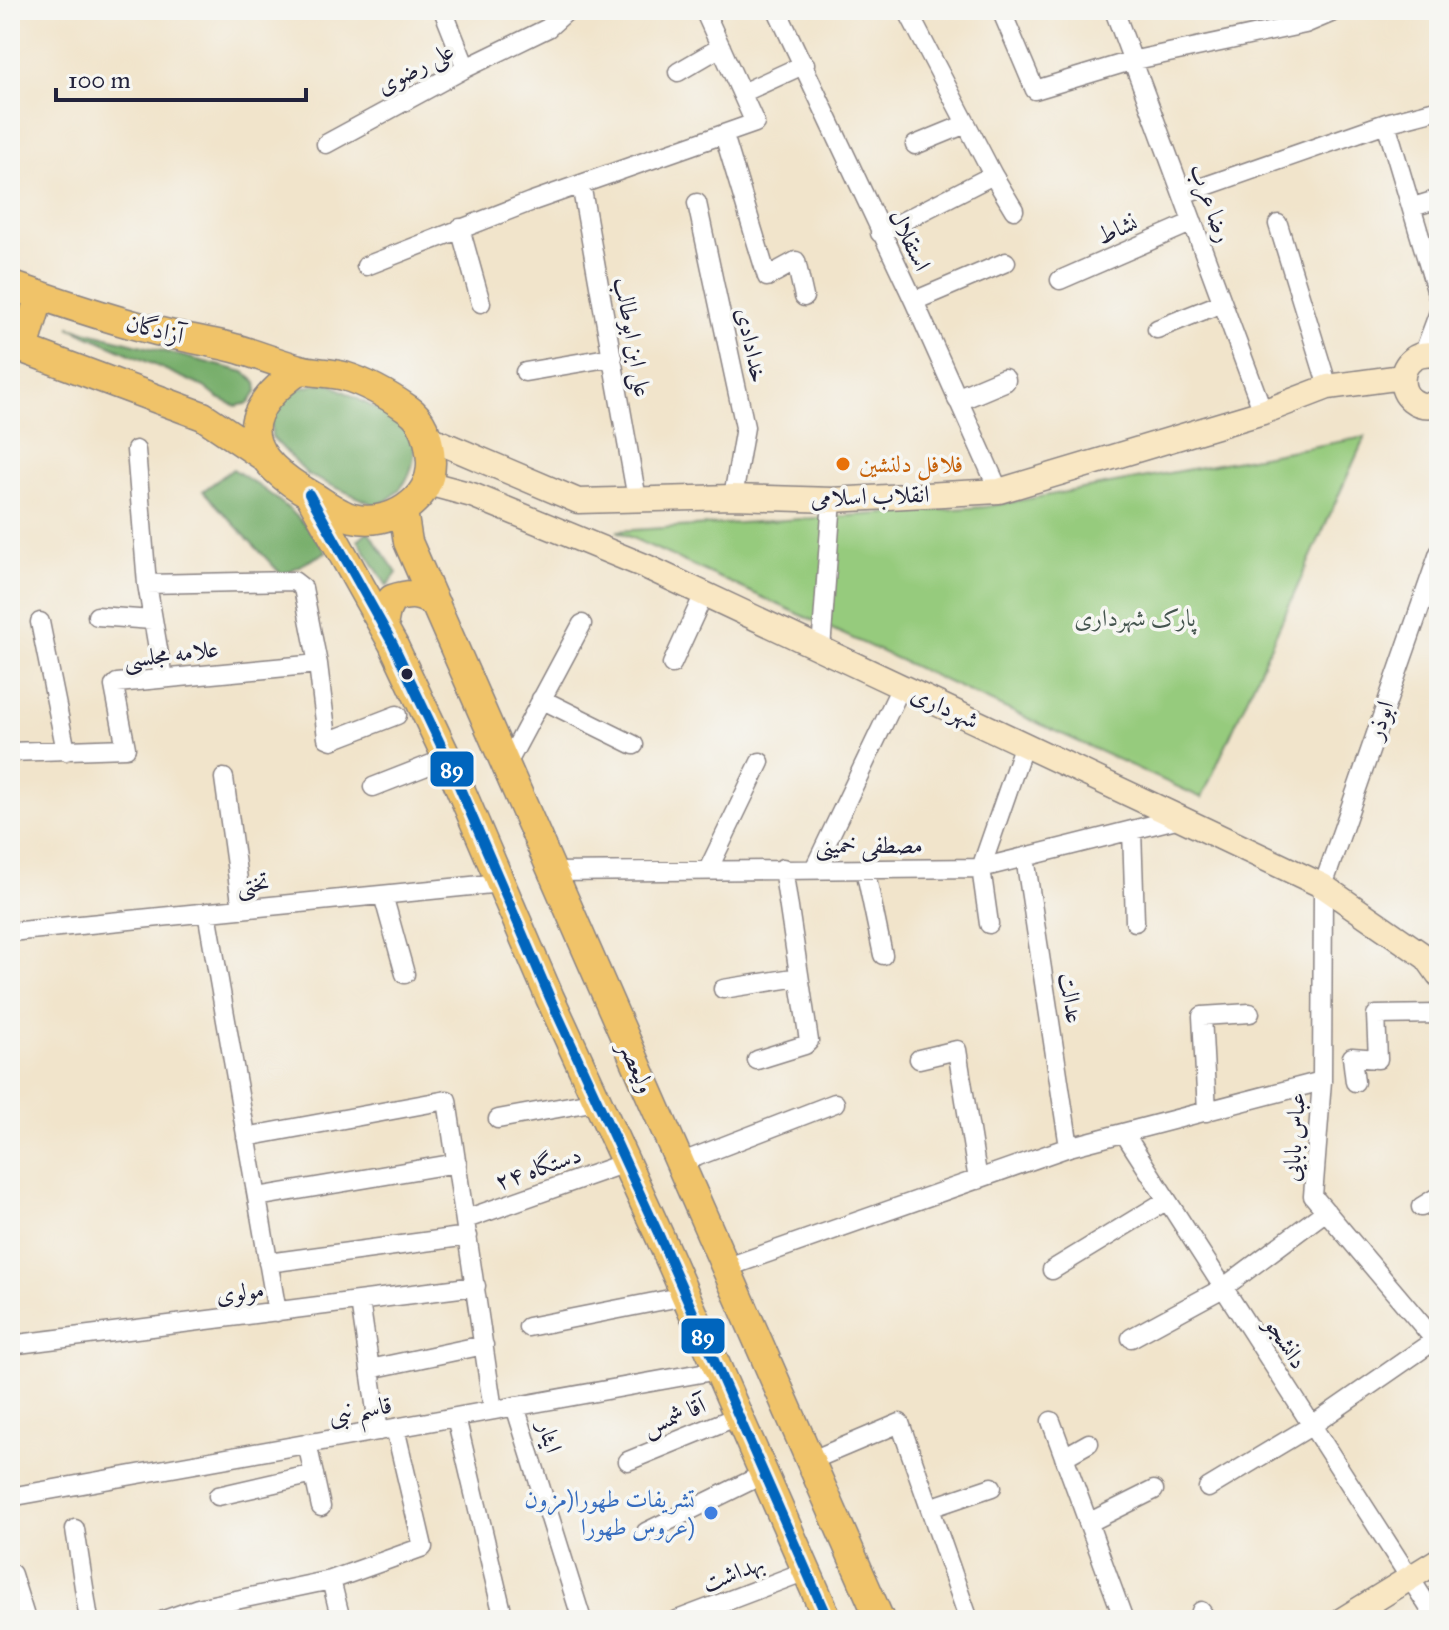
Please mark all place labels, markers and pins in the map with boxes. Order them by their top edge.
place label: فلافل دلنشین [859,449,963,481]
marker: فلافل دلنشین [834,455,852,473]
unlabelled marker [399,666,415,682]
place label: تشریفات طهورا(مزون عروس طهورا) [524,1484,695,1544]
marker: تشریفات طهورا(مزون عروس طهورا) [702,1504,720,1522]

